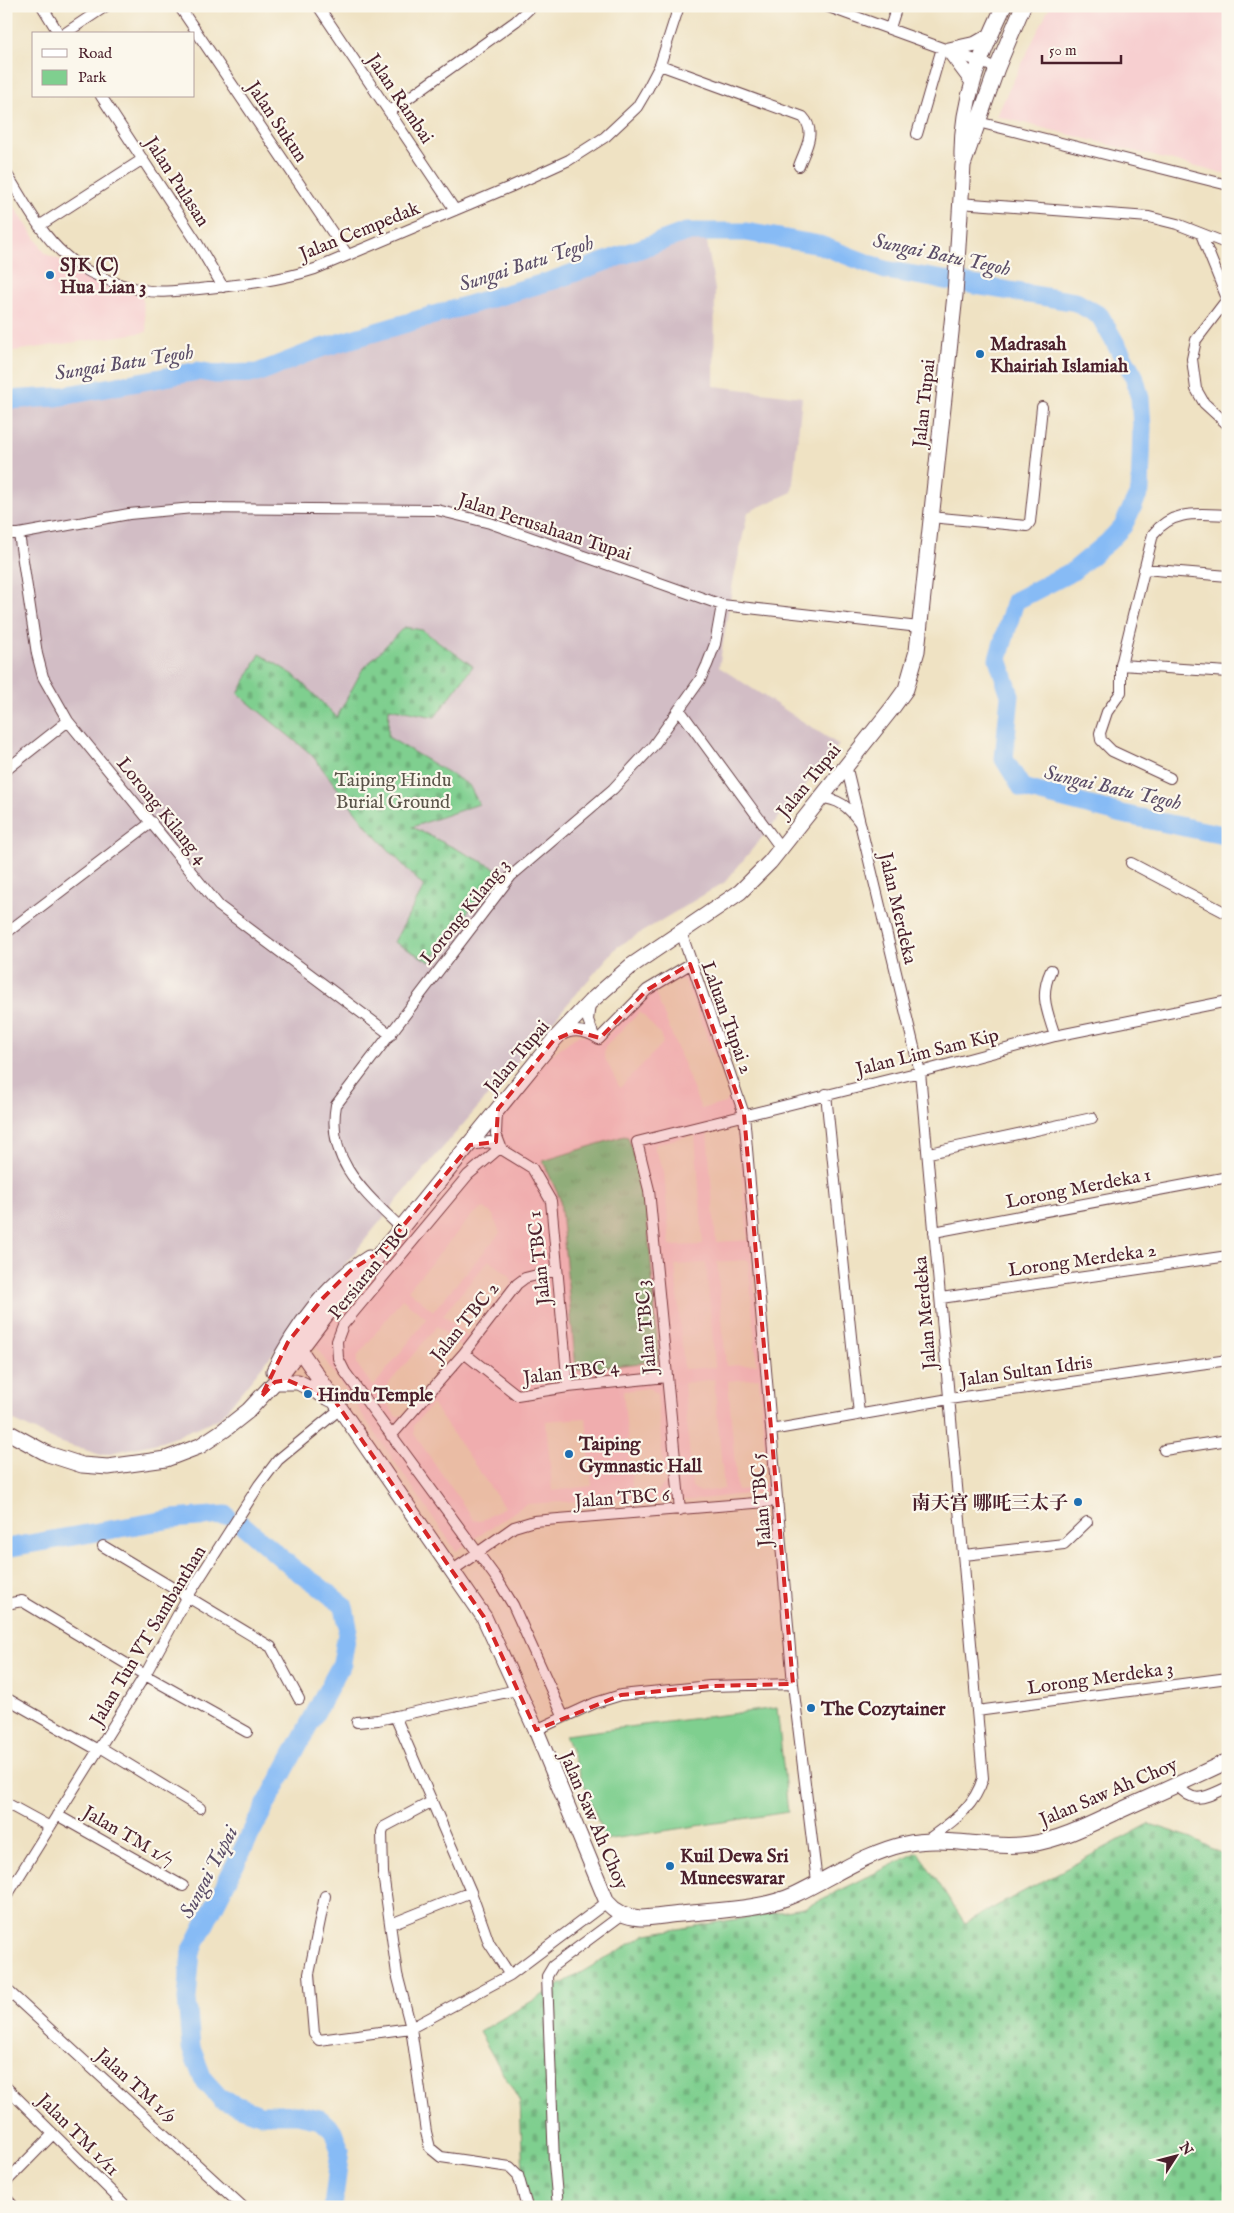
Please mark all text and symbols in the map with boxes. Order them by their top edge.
legend [32,32,195,98]
scale bar [1042,32,1120,64]
text: 50 m [1049,41,1077,60]
text: Road [78,44,113,63]
street label: Jalan Rambai [359,48,438,149]
text: Park [78,68,108,87]
street label: Jalan Sukun [239,75,312,167]
street label: Jalan Pulasan [137,131,214,232]
street label: Jalan Cempedak [294,197,424,268]
water label: Sungai Batu Tegoh [870,229,1013,283]
water label: Sungai Batu Tegoh [456,231,598,299]
place label: SJK (C) Hua Lian 3 [60,254,146,300]
marker: SJK (C) Hua Lian 3 [44,269,56,281]
place label: Madrasah Khairiah Islamiah [990,333,1129,379]
water label: Sungai Batu Tegoh [53,340,196,388]
marker: Madrasah Khairiah Islamiah [974,348,986,360]
street label: Jalan Tupai [908,358,942,451]
street label: Jalan Perusahaan Tupai [453,488,634,567]
street label: Jalan Tupai [771,739,847,825]
street label: Lorong Kilang 4 [111,753,213,871]
water label: Sungai Batu Tegoh [1041,761,1184,818]
park label: Taiping Hindu Burial Ground [334,769,452,815]
street label: Jalan Merdeka [872,848,922,967]
street label: Lorong Kilang 3 [415,854,516,970]
street label: Laluan Tupai 2 [695,958,758,1077]
street label: Jalan Tupai [479,1016,555,1101]
street label: Jalan Lim Sam Kip [852,1024,1001,1083]
street label: Lorong Merdeka 1 [1004,1163,1153,1215]
street label: Jalan TBC 1 [523,1210,557,1308]
street label: Persiaran TBC [324,1220,415,1325]
street label: Lorong Merdeka 2 [1007,1239,1158,1283]
street label: Jalan Merdeka [909,1254,943,1373]
street label: Jalan TBC 2 [425,1277,505,1369]
street label: Jalan TBC 3 [631,1279,663,1377]
street label: Jalan Sultan Idris [956,1351,1094,1393]
street label: Jalan TBC 4 [520,1355,621,1391]
place label: Hindu Temple [318,1384,434,1408]
marker: Hindu Temple [302,1388,314,1400]
place label: Taiping Gymnastic Hall [578,1433,703,1479]
marker: Taiping Gymnastic Hall [563,1448,575,1460]
street label: Jalan TBC 5 [746,1452,778,1550]
street label: Jalan TBC 6 [572,1484,671,1514]
place label: 南天宫 哪吒三太子 [912,1492,1068,1516]
marker: 南天宫 哪吒三太子 [1072,1496,1084,1508]
street label: Jalan Tun VT Sambanthan [84,1541,212,1732]
street label: Lorong Merdeka 3 [1026,1657,1175,1701]
place label: The Cozytainer [820,1698,946,1722]
marker: The Cozytainer [805,1702,817,1714]
street label: Jalan Saw Ah Choy [552,1746,633,1894]
street label: Jalan Saw Ah Choy [1034,1753,1182,1834]
street label: Jalan TM 1/7 [76,1800,178,1872]
water label: Sungai Tupai [175,1821,245,1924]
place label: Kuil Dewa Sri Muneeswarar [680,1845,789,1891]
marker: Kuil Dewa Sri Muneeswarar [664,1860,676,1872]
street label: Jalan TM 1/9 [89,2042,181,2129]
street label: Jalan TM 1/11 [30,2088,124,2182]
north arrow [1152,2130,1202,2180]
text: N [1174,2138,1197,2159]

